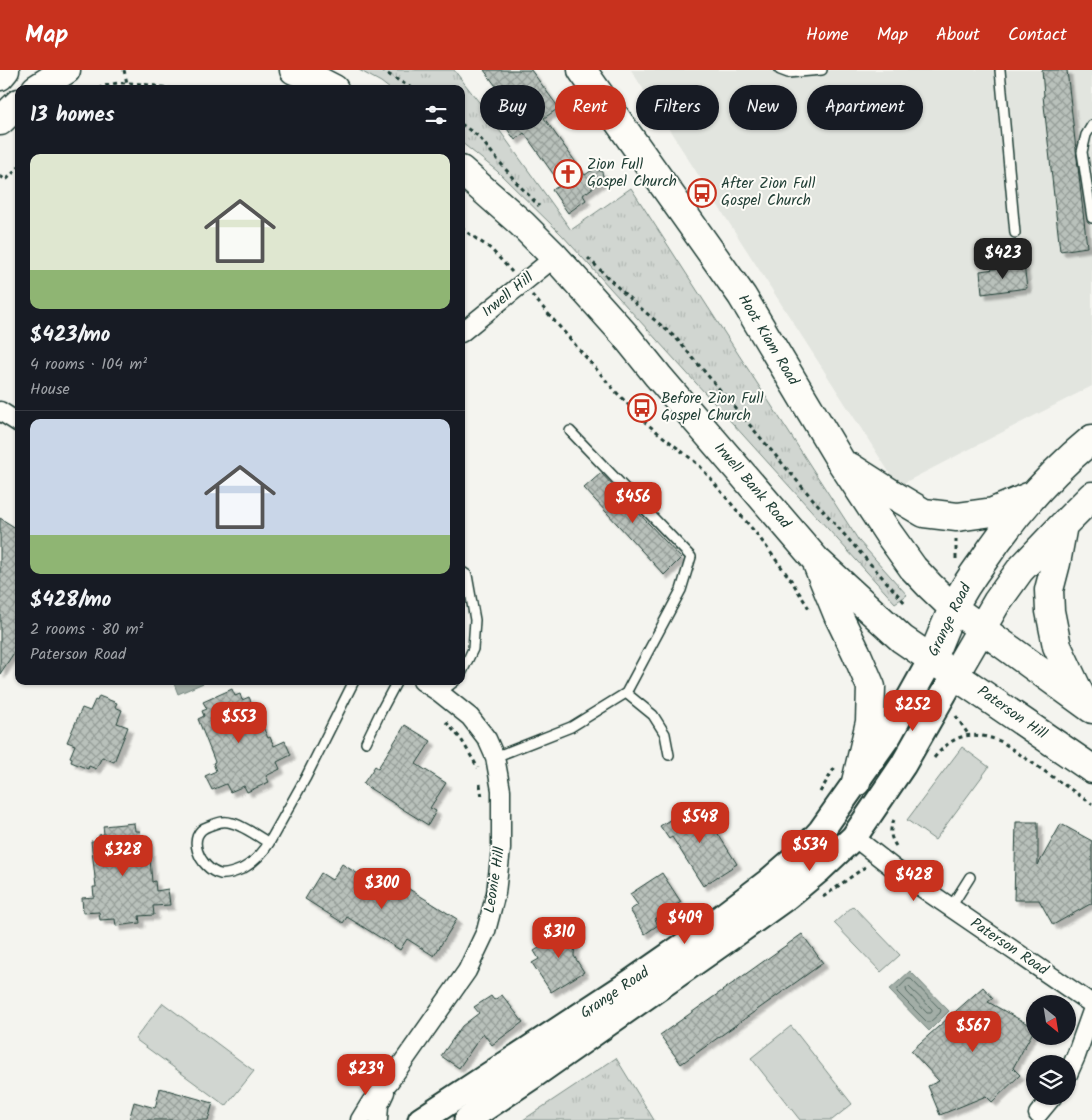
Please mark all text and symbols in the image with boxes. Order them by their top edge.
text: Map [25,16,68,55]
text: Home [806,21,849,50]
text: Map [877,21,908,50]
text: About [936,21,980,50]
text: Contact [1008,21,1067,50]
chip: Buy [480,85,545,130]
chip: Rent [555,85,626,130]
chip: Filters [636,85,719,130]
chip: New [729,85,797,130]
chip: Apartment [807,85,923,130]
text: 13 homes [30,99,115,132]
icon: filters [422,101,450,129]
place label: Zion Full Gospel Church [587,153,677,194]
church icon: Zion Full Gospel Church [553,159,583,189]
place label: After Zion Full Gospel Church [721,172,816,213]
bus stop icon: After Zion Full Gospel Church [687,178,717,208]
icon: home [195,186,285,276]
pin: $423 [973,238,1033,280]
text: $423 [985,241,1021,266]
street label: Irwell Hill [477,266,539,323]
street label: Hoot Kiam Road [731,290,805,391]
text: $423/mo [30,319,110,352]
text: 4 rooms · 104 m² [30,352,147,377]
text: House [30,377,70,402]
place label: Before Zion Full Gospel Church [661,387,764,428]
bus stop icon: Before Zion Full Gospel Church [627,393,657,423]
street label: Irwell Bank Road [708,438,797,535]
icon: home [195,452,285,542]
pin: $456 [603,482,663,524]
text: $456 [616,485,650,510]
street label: Grange Road [922,579,978,661]
text: $428/mo [30,584,111,617]
text: 2 rooms · 80 m² [30,617,143,642]
text: Paterson Road [30,642,126,667]
street label: Paterson Hill [972,680,1052,746]
pin: $252 [883,690,943,732]
text: $252 [895,693,931,718]
pin: $553 [209,702,269,744]
text: $553 [222,705,256,730]
pin: $548 [670,802,730,844]
text: $548 [682,805,718,830]
pin: $534 [780,830,840,872]
text: $534 [792,833,828,858]
pin: $328 [93,834,153,877]
text: $328 [105,838,142,863]
street label: Leonie Hill [478,845,512,915]
pin: $428 [884,860,944,902]
text: $428 [896,863,932,888]
pin: $300 [352,868,412,910]
text: $300 [365,871,399,896]
pin: $409 [655,902,715,945]
text: $409 [668,906,702,931]
street label: Paterson Road [965,912,1053,982]
pin: $310 [529,916,589,959]
text: $310 [543,920,575,945]
street label: Grange Road [575,961,655,1025]
north arrow [1026,995,1076,1045]
map controls [1026,995,1076,1105]
pin: $567 [943,1010,1003,1053]
text: $567 [956,1014,990,1039]
pin: $239 [336,1054,396,1096]
button: layers [1026,1055,1076,1105]
text: $239 [348,1057,384,1082]

